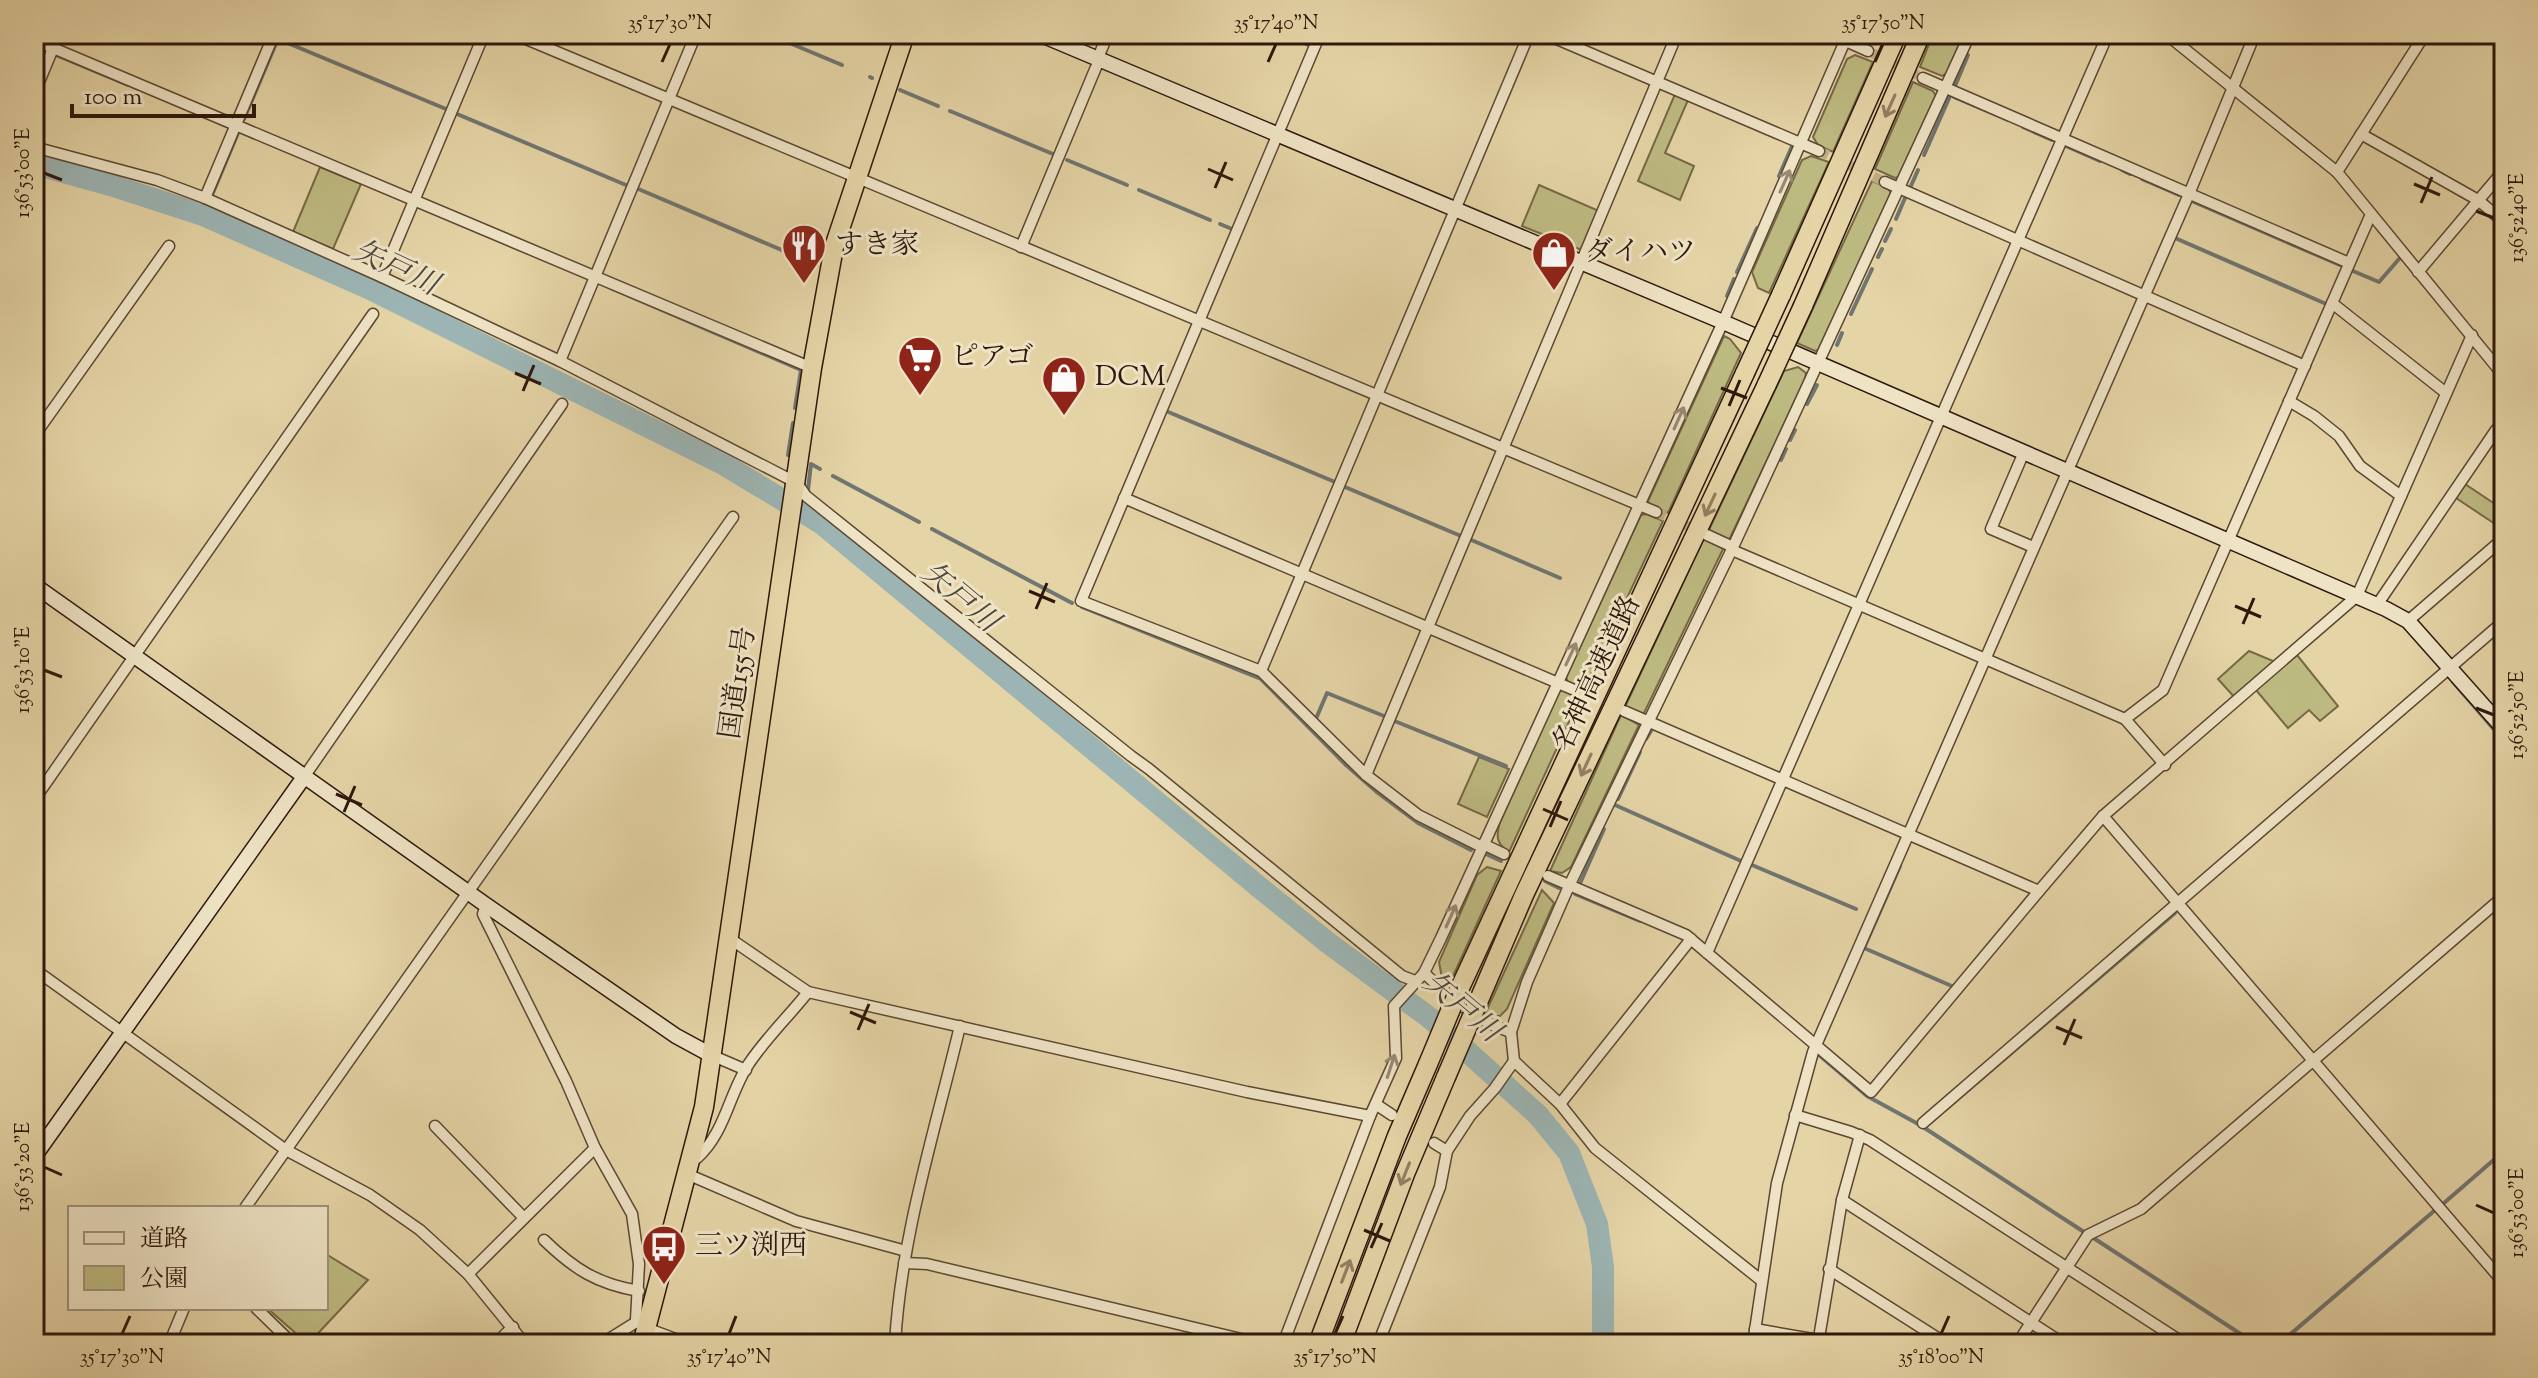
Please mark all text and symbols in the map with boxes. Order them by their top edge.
text: 35°17'30"N [628,10,712,39]
text: 35°17'40"N [1234,10,1318,39]
text: 35°17'50"N [1841,10,1925,39]
scale bar [72,68,254,118]
text: 100 m [84,81,142,115]
one-way arrow [1882,93,1897,117]
text: 136°53'00"E [10,128,39,218]
one-way arrow [1778,169,1793,193]
text: 136°52'40"E [2504,173,2533,263]
restaurant icon: すき家 [780,222,828,285]
place label: すき家 [835,226,919,266]
shop icon: ダイハツ [1530,229,1578,292]
water label: 矢戸川 [345,230,448,309]
place label: ダイハツ [1585,233,1696,273]
supermarket icon: ピアゴ [896,334,944,397]
place label: ピアゴ [951,338,1034,378]
shop icon: DCM [1040,354,1088,417]
place label: DCM [1095,358,1166,398]
one-way arrow [1672,406,1687,430]
one-way arrow [1702,492,1717,516]
water label: 矢戸川 [911,553,1010,645]
street label: 名神高速道路 [1544,589,1652,759]
street label: 国道155号 [711,624,767,742]
text: 136°53'10"E [10,626,39,714]
one-way arrow [1564,643,1579,667]
text: 136°52'50"E [2504,671,2533,759]
one-way arrow [1578,753,1593,777]
one-way arrow [1444,904,1459,929]
water label: 矢戸川 [1413,963,1512,1055]
one-way arrow [1385,1054,1400,1079]
text: 136°53'20"E [10,1122,39,1212]
one-way arrow [1397,1161,1412,1186]
text: 136°53'00"E [2504,1168,2533,1258]
legend [68,1206,328,1310]
text: 道路 [140,1223,188,1257]
bus stop icon: 三ツ渕西 [640,1223,688,1286]
place label: 三ツ渕西 [695,1227,807,1267]
one-way arrow [1339,1259,1354,1284]
text: 公園 [140,1263,188,1297]
text: 35°17'30"N [80,1344,164,1373]
text: 35°17'40"N [687,1344,771,1373]
text: 35°17'50"N [1293,1344,1377,1373]
text: 35°18'00"N [1898,1344,1984,1373]

